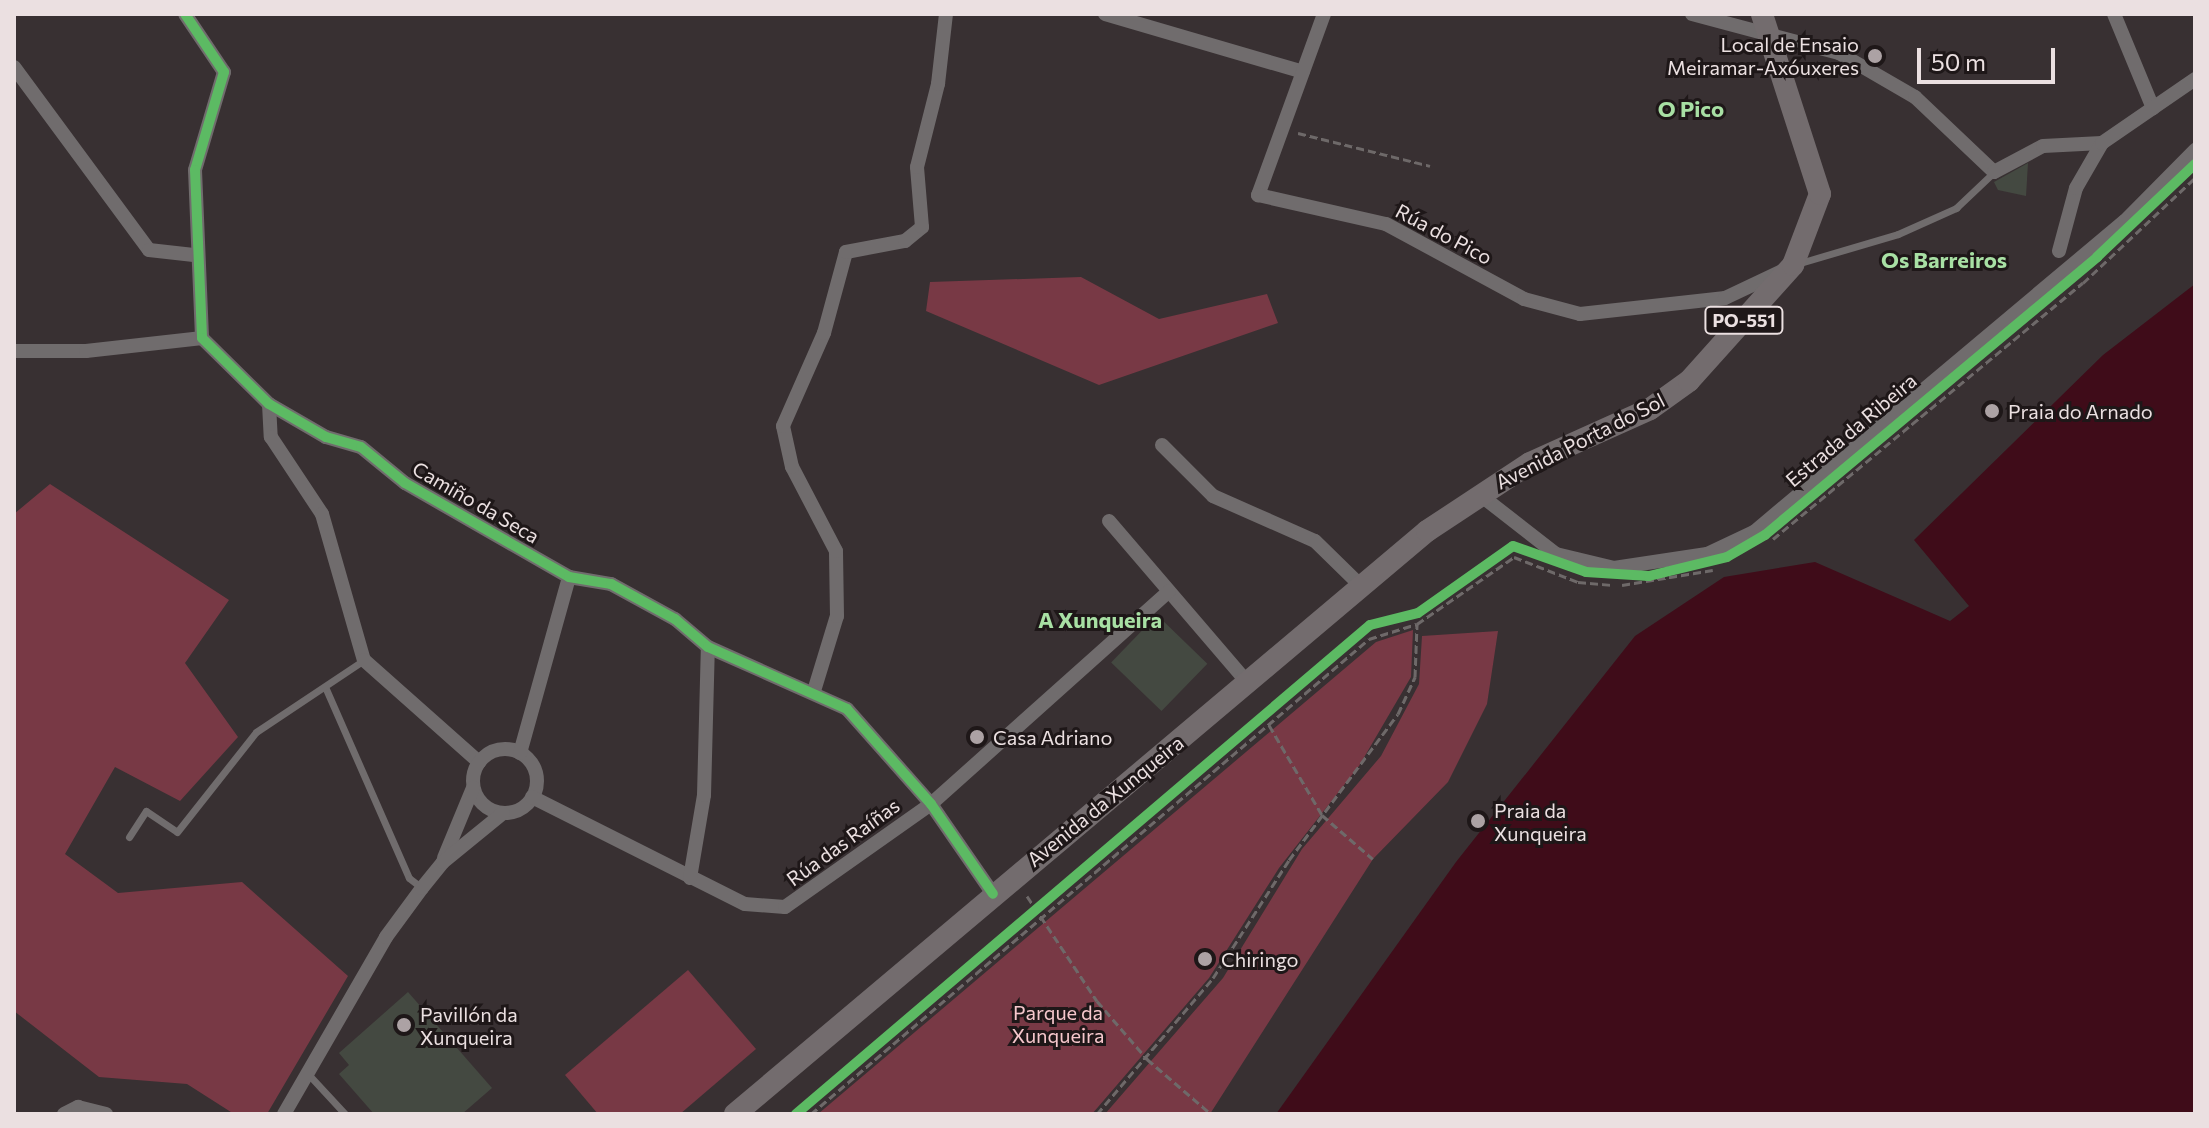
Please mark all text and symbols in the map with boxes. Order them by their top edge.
place label: Local de Ensaio Meiramar-Axóuxeres [1667,32,1859,79]
scale bar [1921,32,2059,82]
marker: Local de Ensaio Meiramar-Axóuxeres [1866,47,1884,65]
text: 50 m [1931,47,1986,76]
district label: O Pico [1658,96,1724,122]
street label: Rúa do Pico [1392,199,1496,269]
district label: Os Barreiros [1881,247,2007,273]
road number: PO-551 [1704,306,1784,334]
street label: Estrada da Ribeira [1781,368,1921,492]
street label: Avenida Porta do Sol [1491,388,1669,494]
place label: Praia do Arnado [2008,399,2153,423]
marker: Praia do Arnado [1983,402,2001,420]
street label: Camiño da Seca [408,456,544,548]
district label: A Xunqueira [1038,607,1162,633]
place label: Casa Adriano [993,725,1112,749]
marker: Casa Adriano [968,728,986,746]
street label: Avenida da Xunqueira [1022,730,1188,872]
street label: Rúa das Raíñas [782,793,904,891]
place label: Praia da Xunqueira [1494,798,1587,845]
marker: Praia da Xunqueira [1469,812,1487,830]
place label: Chiringo [1221,947,1298,971]
marker: Chiringo [1196,950,1214,968]
park label: Parque da Xunqueira [1012,1001,1104,1048]
place label: Pavillón da Xunqueira [420,1002,518,1049]
marker: Pavillón da Xunqueira [395,1016,413,1034]

